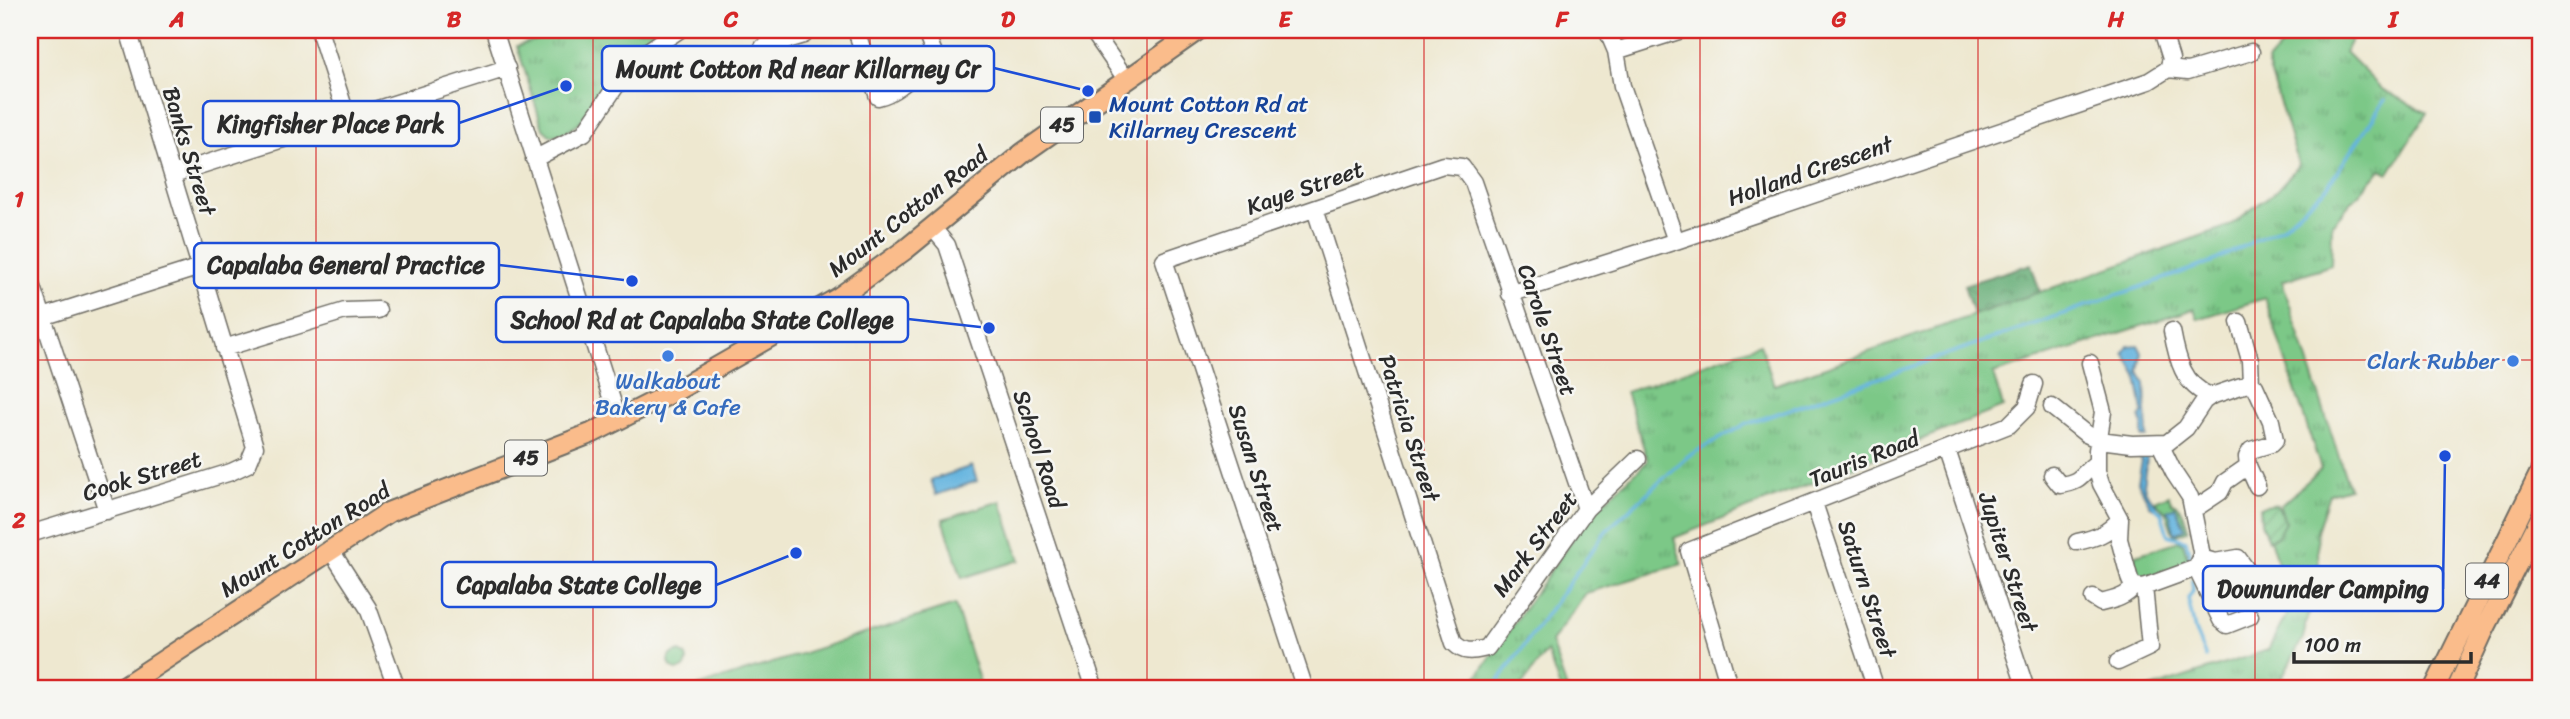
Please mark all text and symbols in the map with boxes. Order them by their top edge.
text: A [168,0,185,40]
text: B [447,0,462,40]
text: C [723,0,739,40]
text: D [1001,0,1016,40]
text: E [1279,0,1294,40]
text: F [1555,0,1570,40]
text: G [1831,0,1847,40]
text: H [2107,0,2125,40]
text: I [2387,0,2399,40]
callout: Mount Cotton Rd near Killarney Cr [602,46,994,91]
text: Mount Cotton Rd near Killarney Cr [615,48,982,90]
street label: Banks Street [150,81,229,222]
place label: Mount Cotton Rd at Killarney Crescent [1109,84,1309,151]
callout: Kingfisher Place Park [203,101,459,146]
text: Kingfisher Place Park [216,103,445,145]
road number: 45 [1041,108,1083,142]
marker: Mount Cotton Rd at Killarney Crescent [1087,109,1103,125]
street label: Holland Crescent [1722,123,1900,218]
street label: Mount Cotton Road [818,135,999,288]
street label: Kaye Street [1241,149,1369,227]
text: 1 [14,179,24,220]
callout: Capalaba General Practice [194,243,499,288]
text: Capalaba General Practice [206,244,485,286]
street label: Carole Street [1505,258,1589,402]
callout: School Rd at Capalaba State College [496,297,908,342]
text: School Rd at Capalaba State College [509,299,894,341]
place label: Clark Rubber [2367,341,2501,382]
marker: Walkabout Bakery & Cafe [660,348,676,364]
street label: Patricia Street [1366,349,1453,509]
marker: Clark Rubber [2505,353,2521,369]
place label: Walkabout Bakery & Cafe [595,361,741,428]
street label: School Road [1001,384,1078,516]
street label: Susan Street [1216,398,1296,538]
street label: Tauris Road [1802,418,1927,500]
street label: Cook Street [77,438,207,514]
road number: 45 [505,440,547,476]
street label: Mount Cotton Road [211,470,400,609]
street label: Mark Street [1481,482,1589,606]
street label: Jupiter Street [1966,486,2050,639]
text: 2 [11,500,26,541]
street label: Saturn Street [1825,515,1909,665]
callout: Capalaba State College [442,562,716,607]
text: Capalaba State College [456,564,702,606]
road number: 44 [2466,564,2508,598]
callout: Downunder Camping [2203,566,2443,611]
text: Downunder Camping [2217,568,2429,610]
scale bar [2294,621,2470,665]
text: 100 m [2304,626,2361,664]

